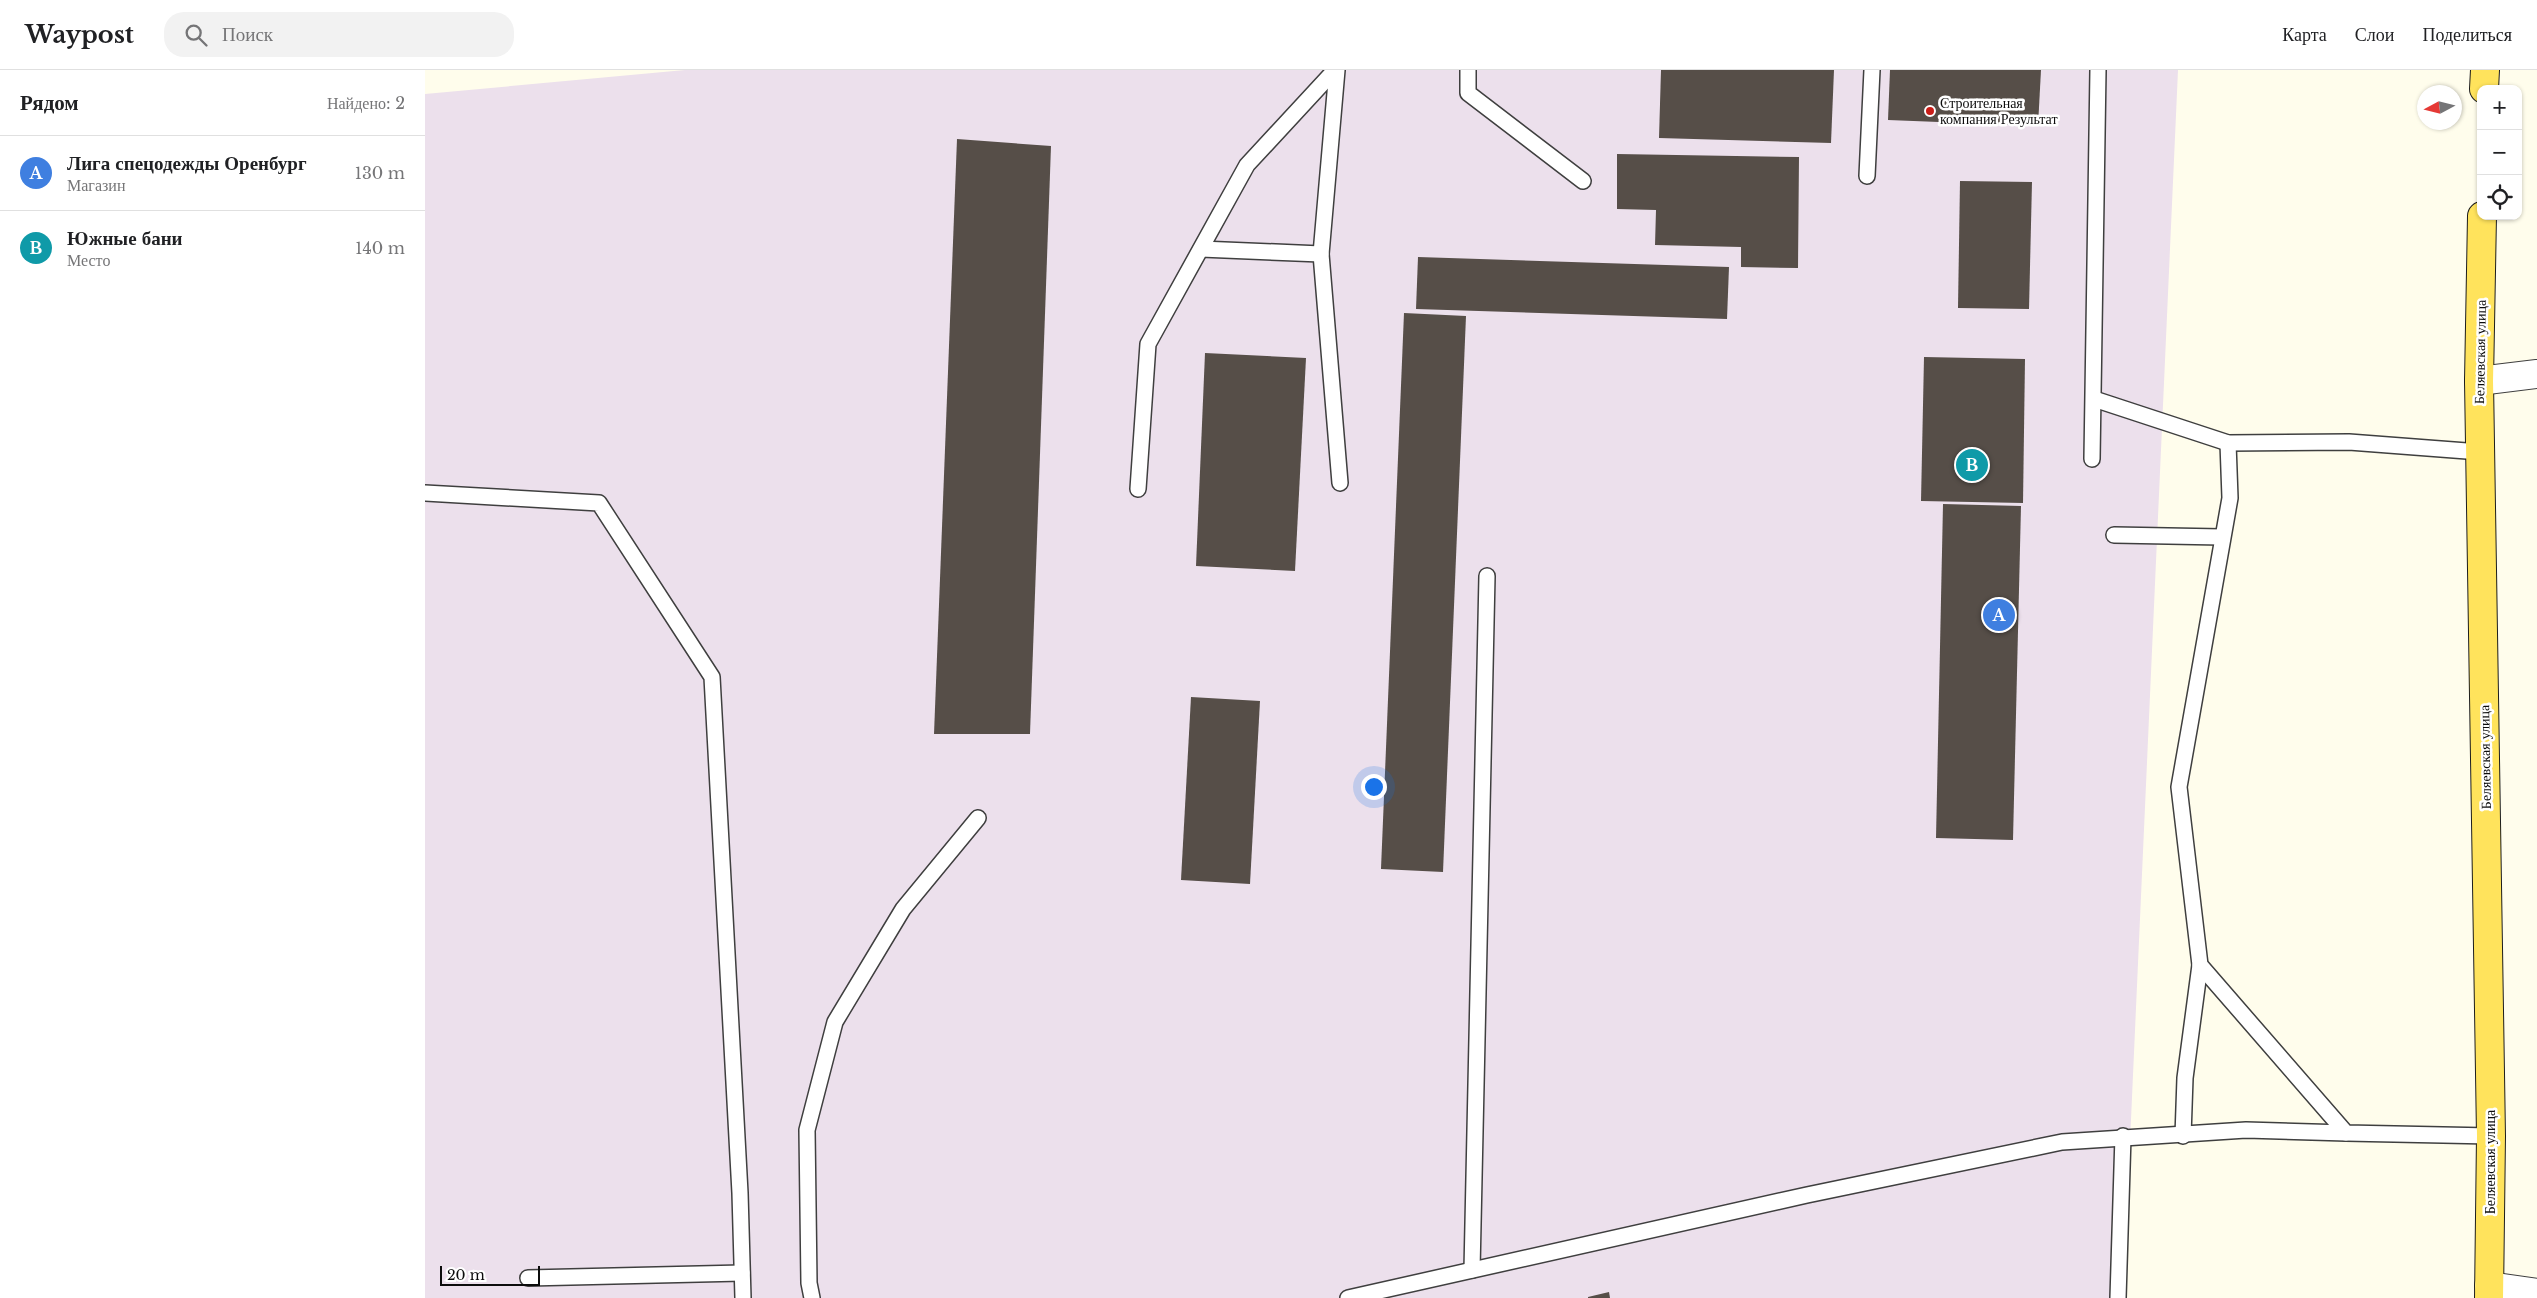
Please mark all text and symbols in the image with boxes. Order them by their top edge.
search box [164,12,514,57]
text: Waypost [25,20,134,49]
icon: search [182,21,210,49]
text: Поиск [222,23,273,46]
text: Карта [2282,24,2327,46]
text: Слои [2355,24,2394,46]
text: Поделиться [2422,24,2512,46]
north arrow [2417,85,2462,130]
map controls [2477,85,2522,220]
button: + [2477,85,2522,130]
text: Рядом [20,90,79,116]
text: Найдено: 2 [327,93,405,113]
place label: Строительная компания Результат [1940,94,2058,128]
marker: Строительная компания Результат [1924,105,1936,117]
button: − [2477,130,2522,175]
text: Лига спецодежды Оренбург [67,152,307,175]
text: A [30,163,42,183]
text: 130 m [355,163,405,183]
text: Магазин [67,175,125,195]
button: locate [2477,175,2522,220]
text: Южные бани [67,227,183,250]
text: B [30,238,42,258]
text: 140 m [355,238,405,258]
text: Место [67,250,110,270]
street label: Беляевская улица [2470,299,2490,404]
pin: B [1956,446,1988,484]
pin: A [1983,596,2015,634]
street label: Беляевская улица [2475,704,2495,809]
your location [1361,774,1387,800]
street label: Беляевская улица [2481,1109,2499,1214]
scale bar [440,1263,540,1286]
text: 20 m [447,1266,485,1284]

